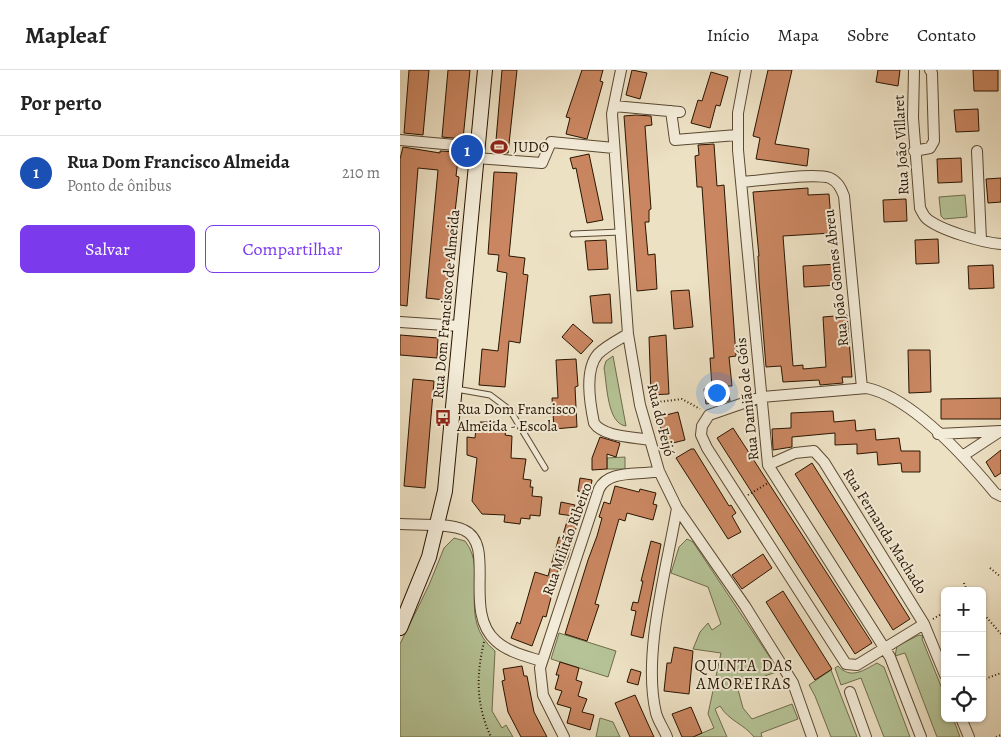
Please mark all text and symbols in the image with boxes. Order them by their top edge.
text: Mapleaf [25,19,107,51]
text: Início [707,23,750,47]
text: Mapa [778,23,819,47]
text: Sobre [847,23,889,47]
text: Contato [917,23,976,47]
text: Por perto [20,89,102,117]
street label: Rua João Villaret [888,94,914,196]
pin: 1 [451,132,483,170]
sports icon: JUDO [489,137,509,157]
place label: JUDO [513,137,549,157]
text: Rua Dom Francisco Almeida [67,149,290,175]
text: 1 [33,162,39,184]
text: 210 m [342,162,380,184]
text: Ponto de ônibus [67,175,172,197]
street label: Rua Dom Francisco de Almeida [428,208,464,400]
street label: Rua João Gomes Abreu [819,208,853,348]
button: Salvar [20,225,195,273]
button: Compartilhar [205,225,380,273]
street label: Rua Damião de Góis [731,336,763,462]
your location [704,380,730,406]
street label: Rua do Feijó [642,381,680,459]
place label: Rua Dom Francisco Almeida - Escola [456,399,576,436]
bus stop icon: Rua Dom Francisco Almeida - Escola [433,408,453,428]
street label: Rua Fernanda Machado [838,465,932,597]
street label: Rua Militão Ribeiro [537,480,597,598]
map controls [941,587,986,722]
button: + [941,587,986,632]
button: − [941,632,986,677]
district label: QUINTA DAS AMOREIRAS [695,655,793,695]
button: locate [941,677,986,722]

